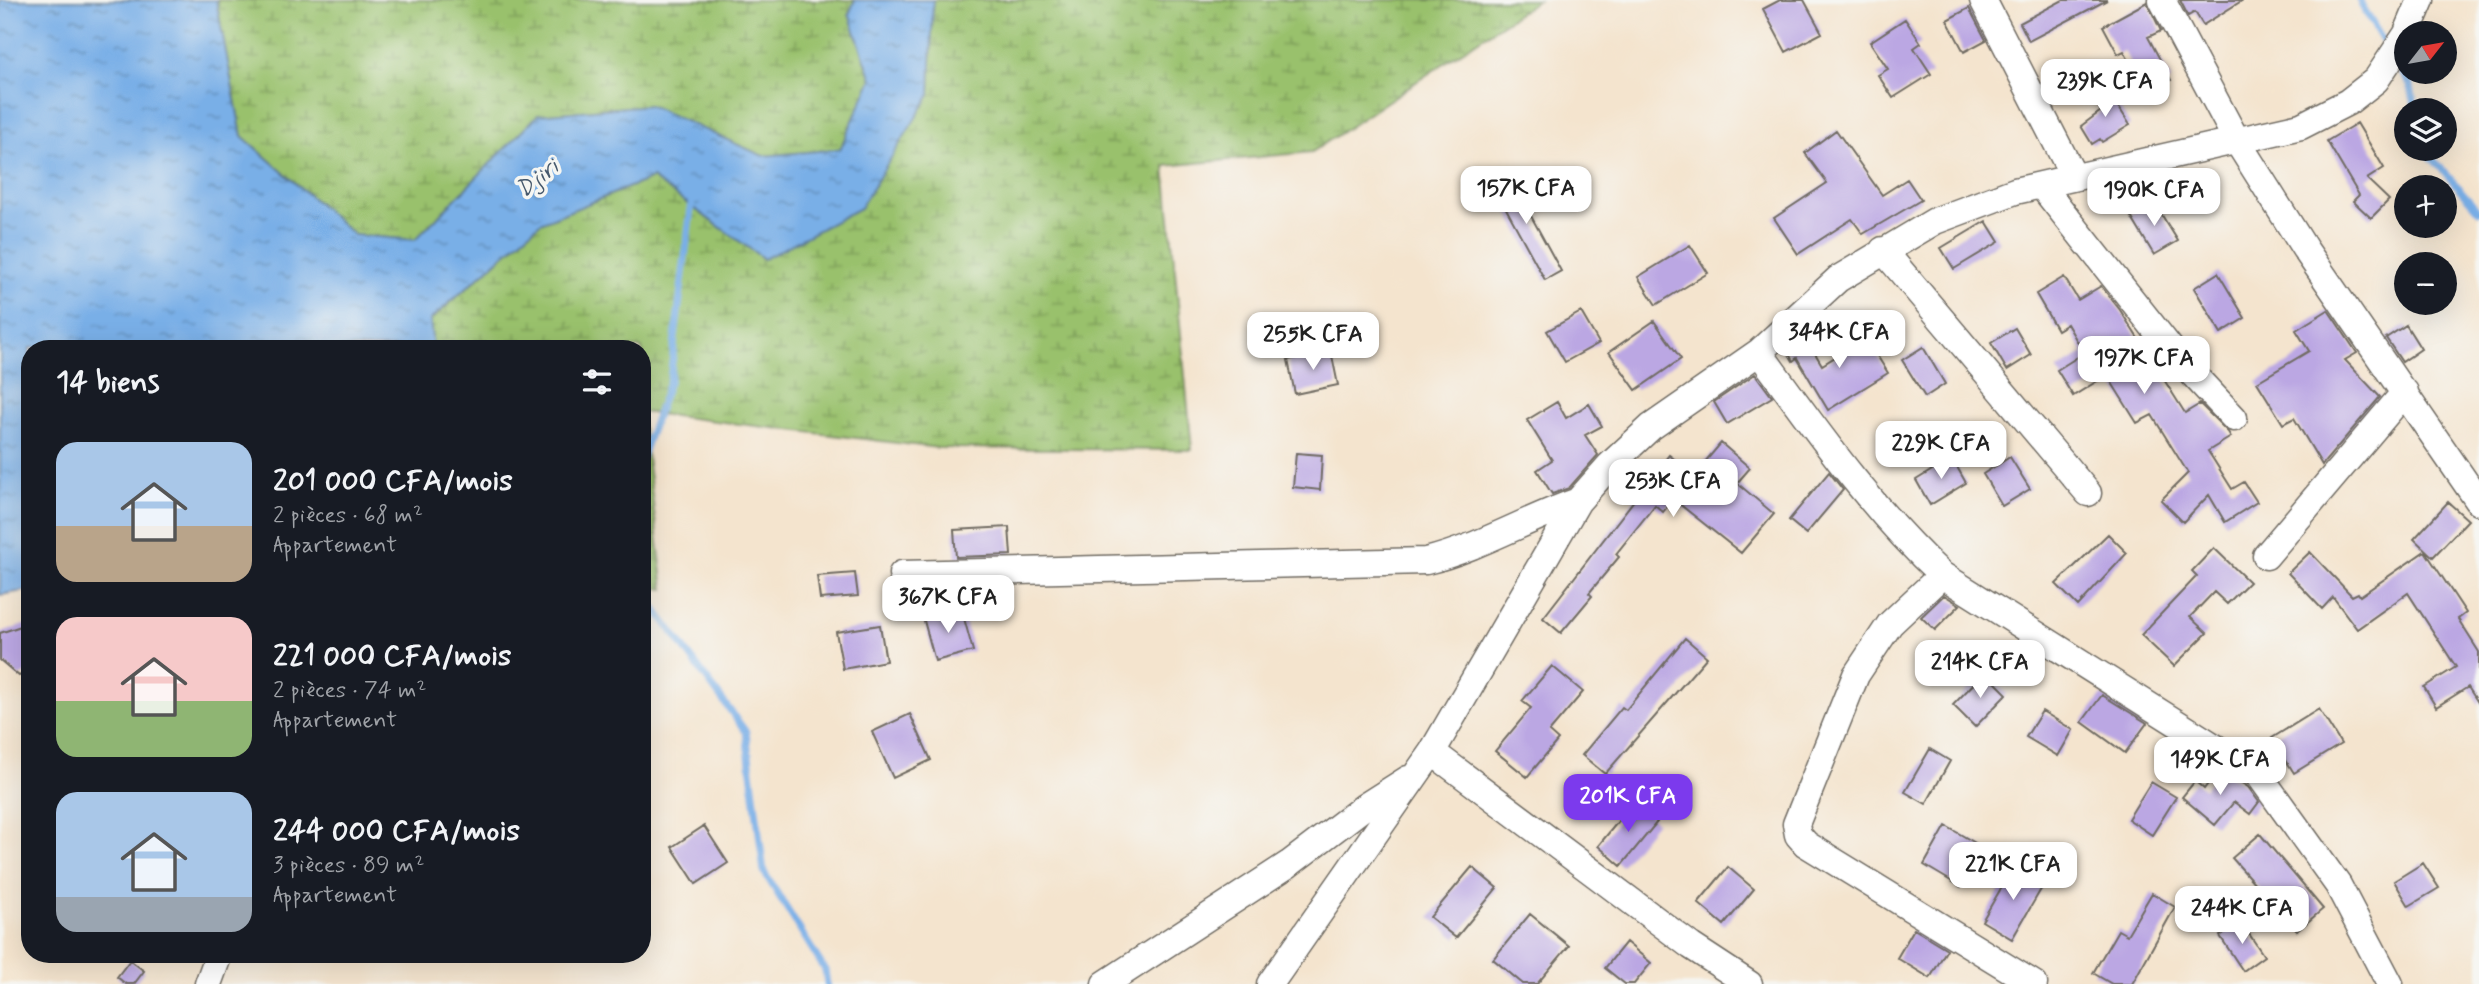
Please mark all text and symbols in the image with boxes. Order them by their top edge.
north arrow [2394,21,2457,84]
map controls [2394,21,2457,315]
pin: 239K CFA [2033,60,2177,119]
text: 239K CFA [2057,67,2153,97]
button: layers [2394,98,2457,161]
water label: Djiri [511,152,567,205]
pin: 157K CFA [1454,166,1598,226]
pin: 190K CFA [2082,168,2226,228]
text: 157K CFA [1477,174,1575,204]
button: + [2394,175,2457,238]
text: 190K CFA [2103,176,2205,206]
button: − [2394,252,2457,315]
pin: 344K CFA [1767,310,1911,370]
pin: 255K CFA [1241,312,1385,372]
text: 344K CFA [1788,318,1890,348]
text: 255K CFA [1263,320,1363,350]
pin: 197K CFA [2072,336,2216,396]
text: 197K CFA [2094,344,2194,374]
text: 14 biens [56,363,160,402]
icon: filters [578,363,616,401]
pin: 229K CFA [1869,421,2013,481]
text: 229K CFA [1891,429,1991,459]
pin: 253K CFA [1601,460,1745,519]
text: 201 000 CFA/mois [273,462,513,501]
text: 253K CFA [1625,467,1721,497]
icon: home [112,470,196,554]
text: 2 pièces · 68 m² [273,501,423,531]
text: Appartement [273,531,397,561]
pin: 367K CFA [876,576,1020,635]
text: 367K CFA [898,583,998,613]
text: 221 000 CFA/mois [273,637,511,676]
pin: 214K CFA [1908,640,2052,700]
icon: home [112,645,196,729]
text: 214K CFA [1931,648,2029,678]
text: 2 pièces · 74 m² [273,676,426,706]
text: Appartement [273,706,397,736]
pin: 149K CFA [2148,738,2292,797]
text: 149K CFA [2170,745,2270,775]
pin: 201K CFA [1556,774,1700,834]
text: 201K CFA [1580,782,1676,812]
text: 244 000 CFA/mois [273,812,520,851]
icon: home [112,820,196,904]
pin: 221K CFA [1941,842,2085,902]
text: 221K CFA [1965,850,2061,880]
text: 3 pièces · 89 m² [273,851,424,881]
text: Appartement [273,881,397,911]
pin: 244K CFA [2170,886,2314,946]
text: 244K CFA [2191,894,2293,924]

